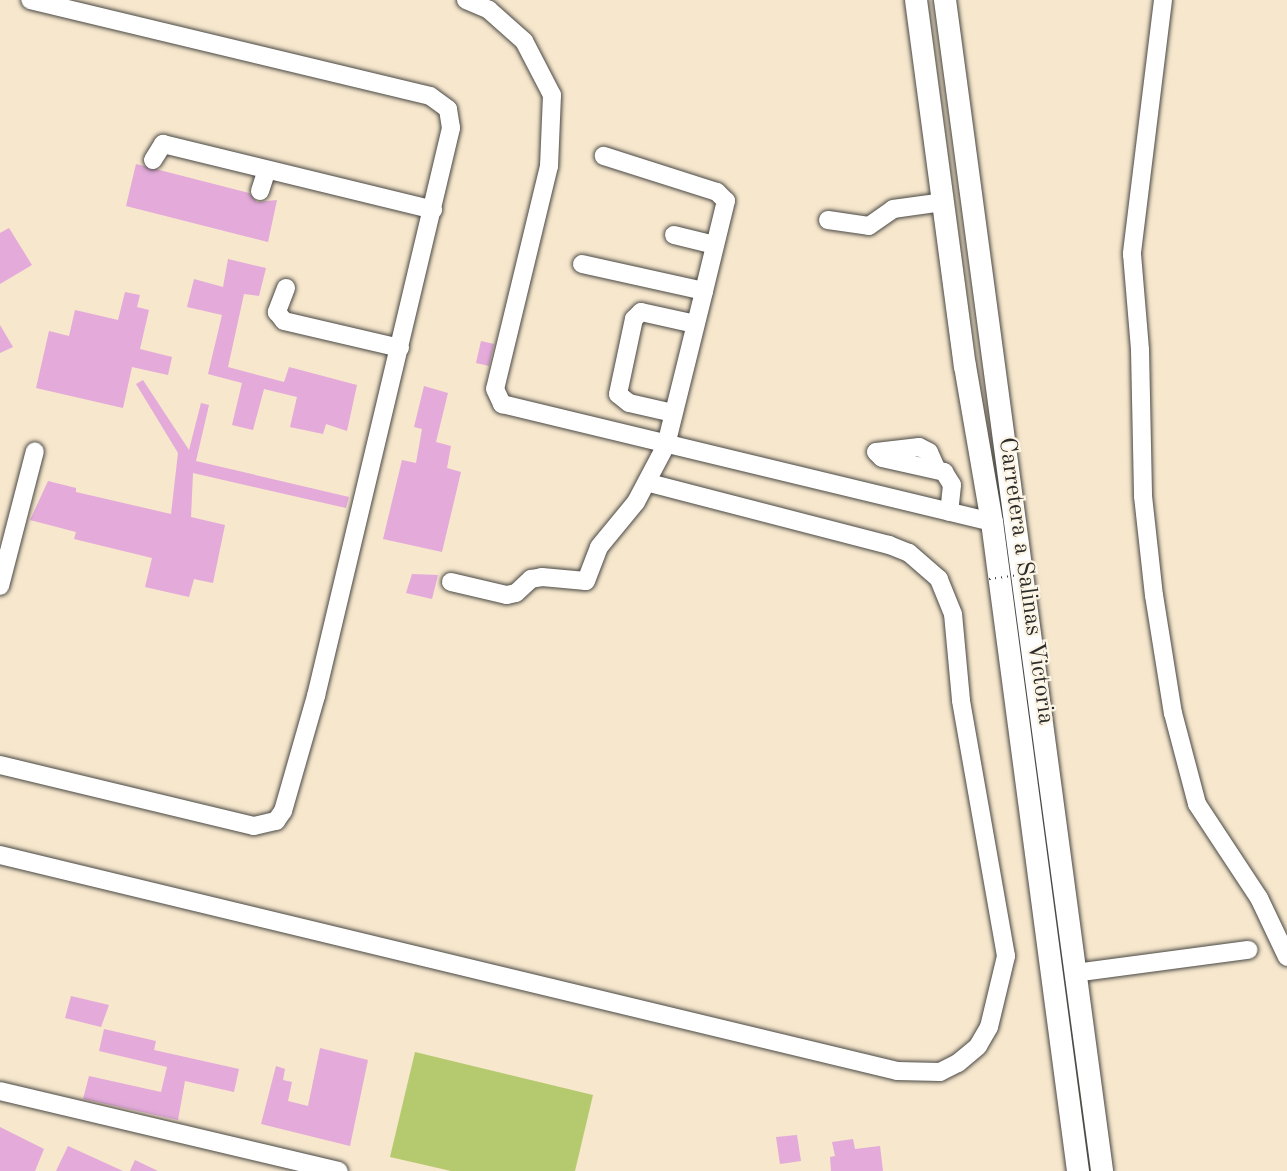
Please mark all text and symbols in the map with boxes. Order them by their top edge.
street label: Carretera a Salinas Victoria [991,436,1059,726]

